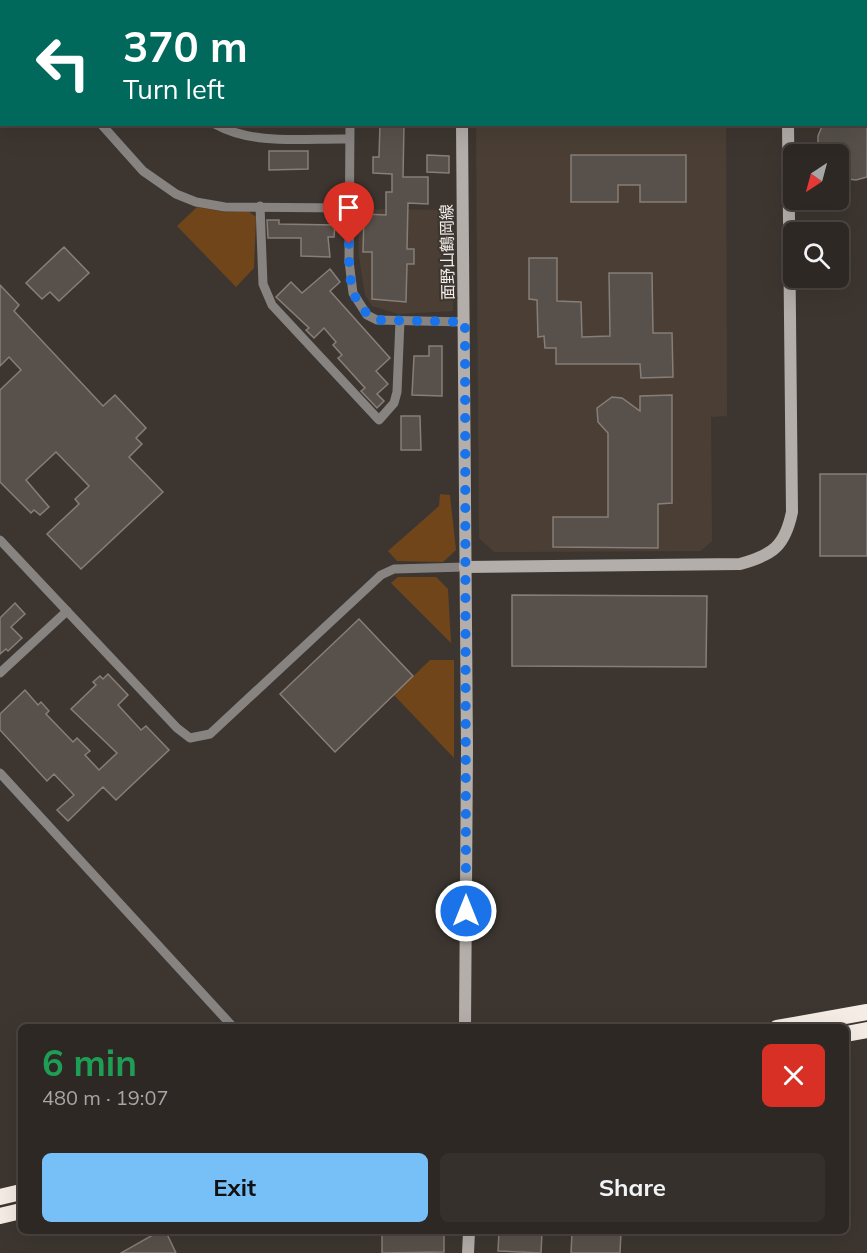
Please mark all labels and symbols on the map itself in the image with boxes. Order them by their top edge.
north arrow [783,144,849,210]
pin [323,182,374,244]
street label: 面野山鶴岡線 [436,204,458,300]
position arrow [434,879,498,943]

